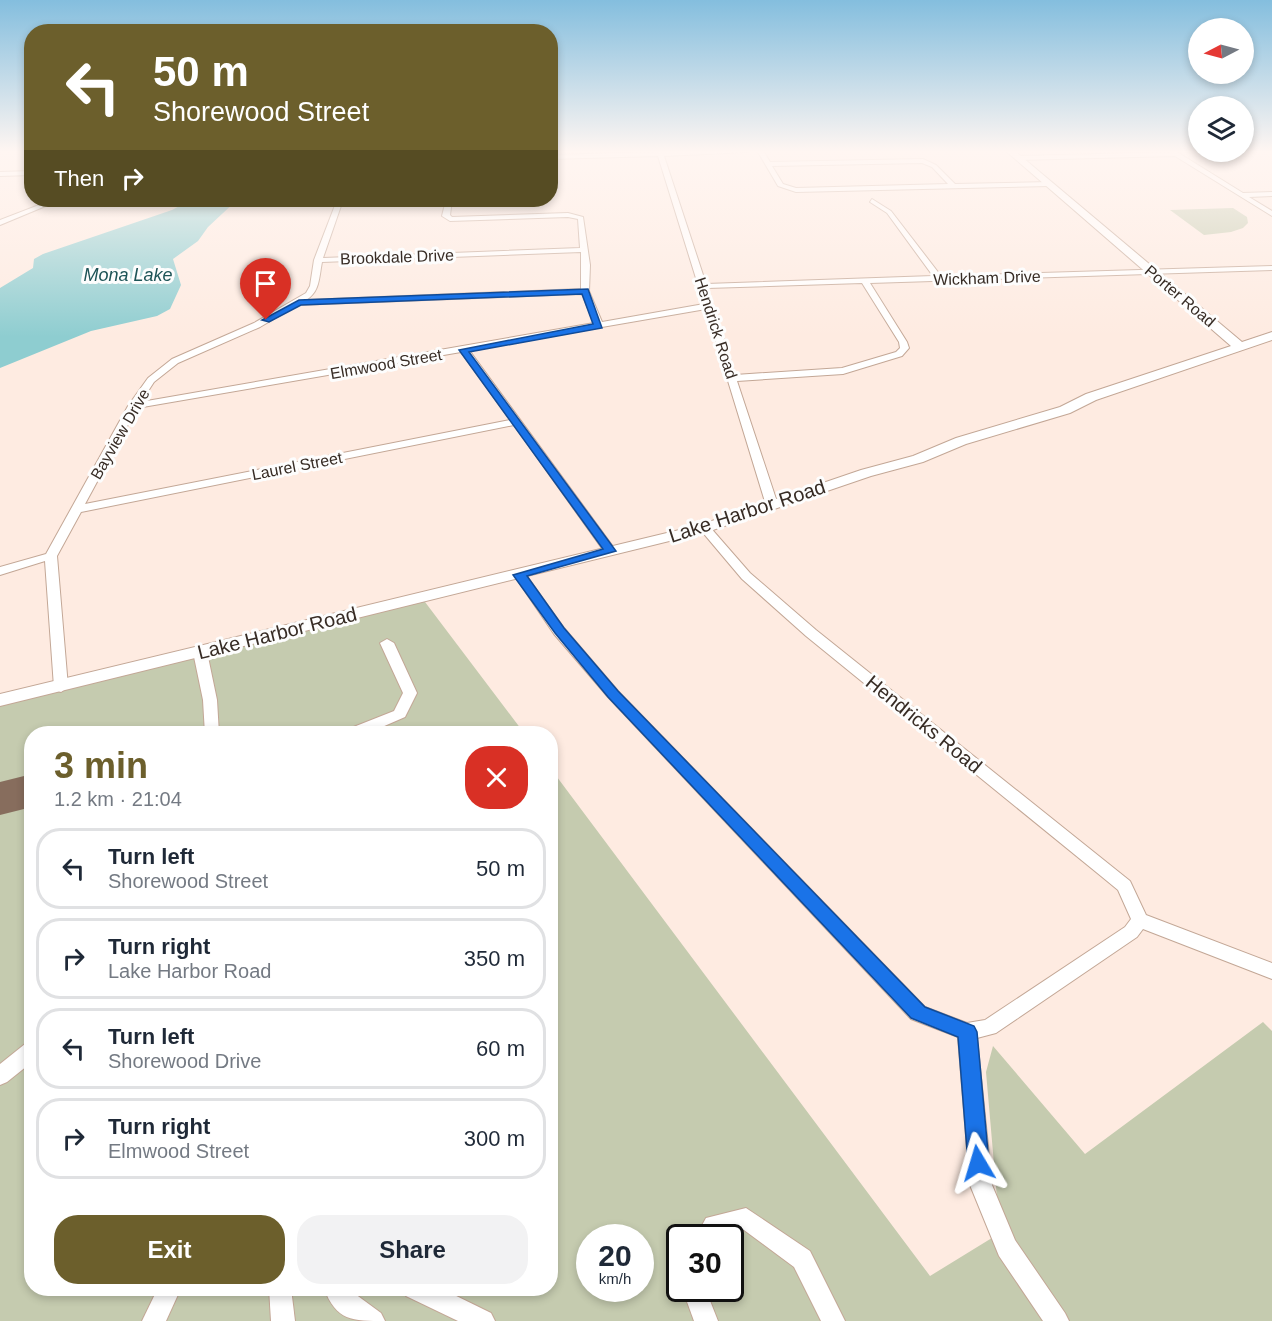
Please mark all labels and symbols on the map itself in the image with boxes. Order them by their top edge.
north arrow [1188,18,1254,84]
street label: Brookdale Drive [340,247,454,267]
pin [240,258,291,320]
street label: Porter Road [1141,262,1219,330]
water label: Mona Lake [83,265,173,285]
street label: Wickham Drive [933,268,1041,288]
street label: Hendrick Road [692,275,740,381]
street label: Elmwood Street [329,346,444,382]
street label: Bayview Drive [87,386,153,482]
street label: Laurel Street [250,449,344,483]
street label: Lake Harbor Road [666,475,828,547]
street label: Lake Harbor Road [195,603,359,663]
street label: Hendricks Road [862,671,986,777]
position arrow [946,1131,1010,1195]
speed limit sign: 30 [666,1224,744,1302]

